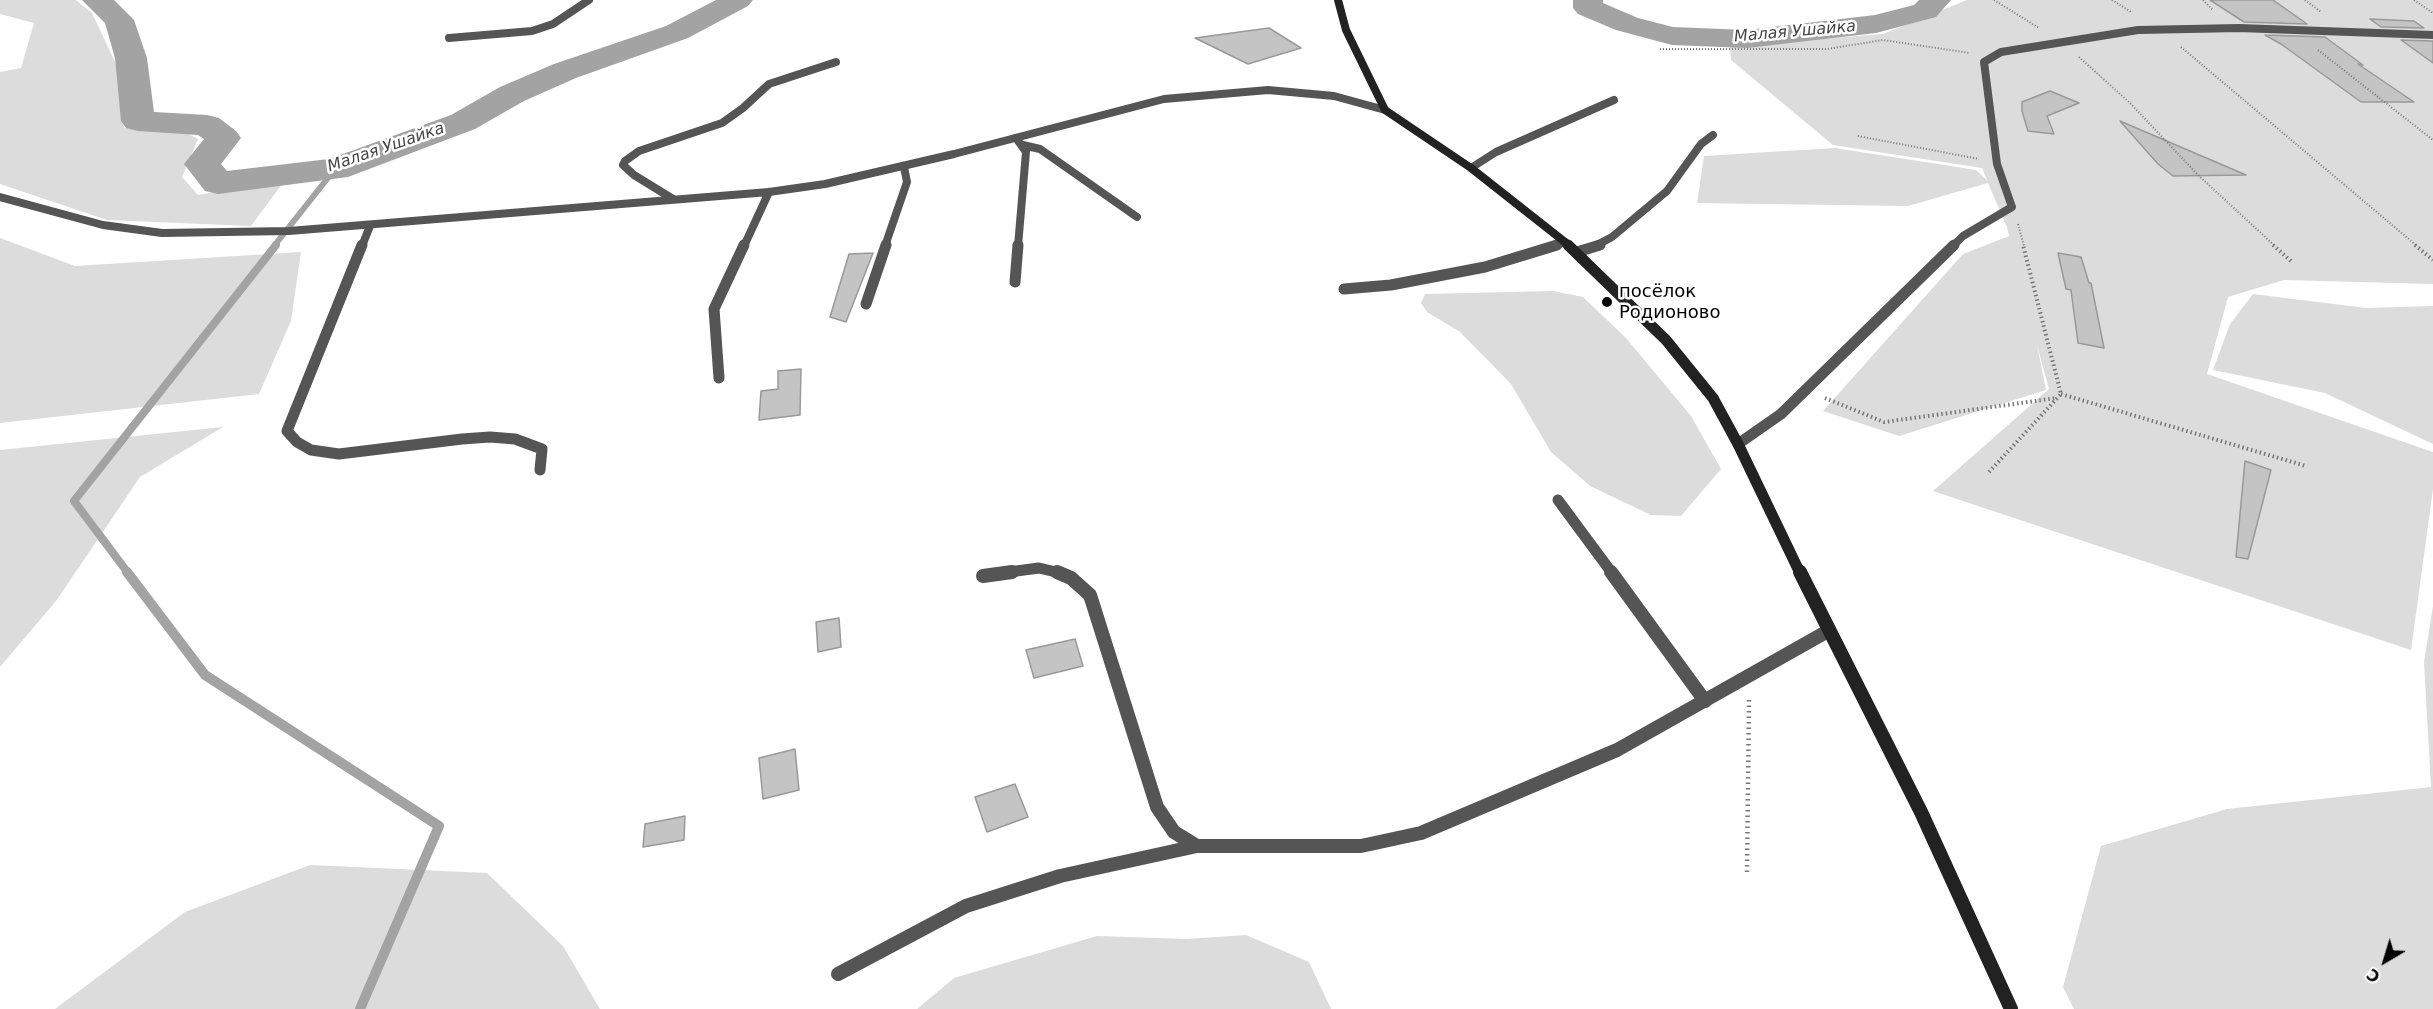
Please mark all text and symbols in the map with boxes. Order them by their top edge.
water label: Малая Ушайка [1733,17,1857,47]
water label: Малая Ушайка [325,119,447,177]
place label: посёлок Родионово [1619,281,1720,324]
marker: посёлок Родионово [1600,295,1614,309]
north arrow [2355,931,2415,991]
text: С [2363,964,2384,987]

